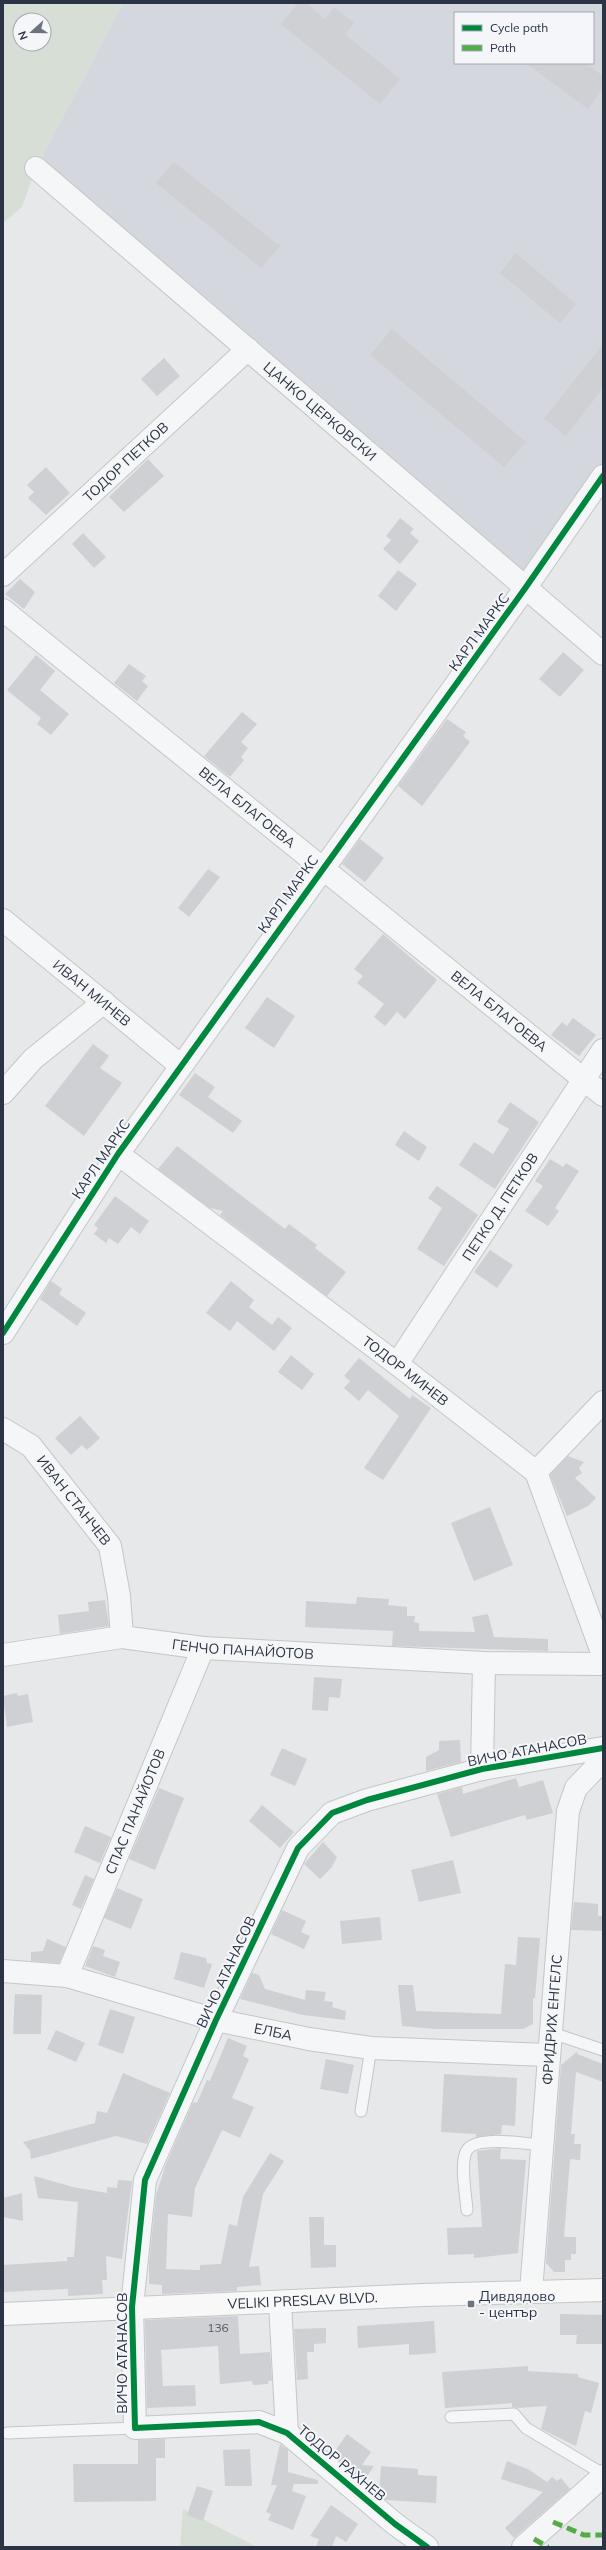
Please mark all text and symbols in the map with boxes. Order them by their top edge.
north arrow [12,12,52,52]
legend [454,12,594,64]
text: Cycle path [490,20,548,35]
text: N [15,29,31,42]
text: Path [490,40,516,55]
street label: ЦАНКО ЦЕРКОВСКИ [260,358,380,465]
street label: ТОДОР ПЕТКОВ [79,418,172,506]
street label: КАРЛ МАРКС [445,589,513,675]
street label: ВЕЛА БЛАГОЕВА [195,763,300,852]
street label: КАРЛ МАРКС [254,851,322,937]
street label: ИВАН МИНЕВ [49,956,135,1030]
street label: ВЕЛА БЛАГОЕВА [447,967,552,1056]
street label: КАРЛ МАРКС [68,1116,134,1202]
street label: ПЕТКО Д. ПЕТКОВ [458,1149,542,1264]
street label: ТОДОР МИНЕВ [359,1332,452,1410]
street label: ИВАН СТАНЧЕВ [33,1452,115,1549]
street label: ГЕНЧО ПАНАЙОТОВ [171,1635,314,1663]
street label: ВИЧО АТАНАСОВ [466,1730,588,1770]
street label: СПАС ПАНАЙОТОВ [101,1746,169,1877]
street label: ВИЧО АТАНАСОВ [192,1913,260,2031]
street label: ФРИДРИХ ЕНГЕЛС [538,1954,566,2086]
street label: ЕЛБА [253,2019,295,2045]
place label: Дивдядово - център [479,2287,555,2321]
street label: VELIKI PRESLAV BLVD. [227,2288,378,2313]
street label: ВИЧО АТАНАСОВ [113,2292,131,2414]
marker: Дивдядово - център [466,2299,476,2309]
house number: 136 [207,2320,229,2335]
street label: ТОДОР РАХНЕВ [294,2421,390,2505]

